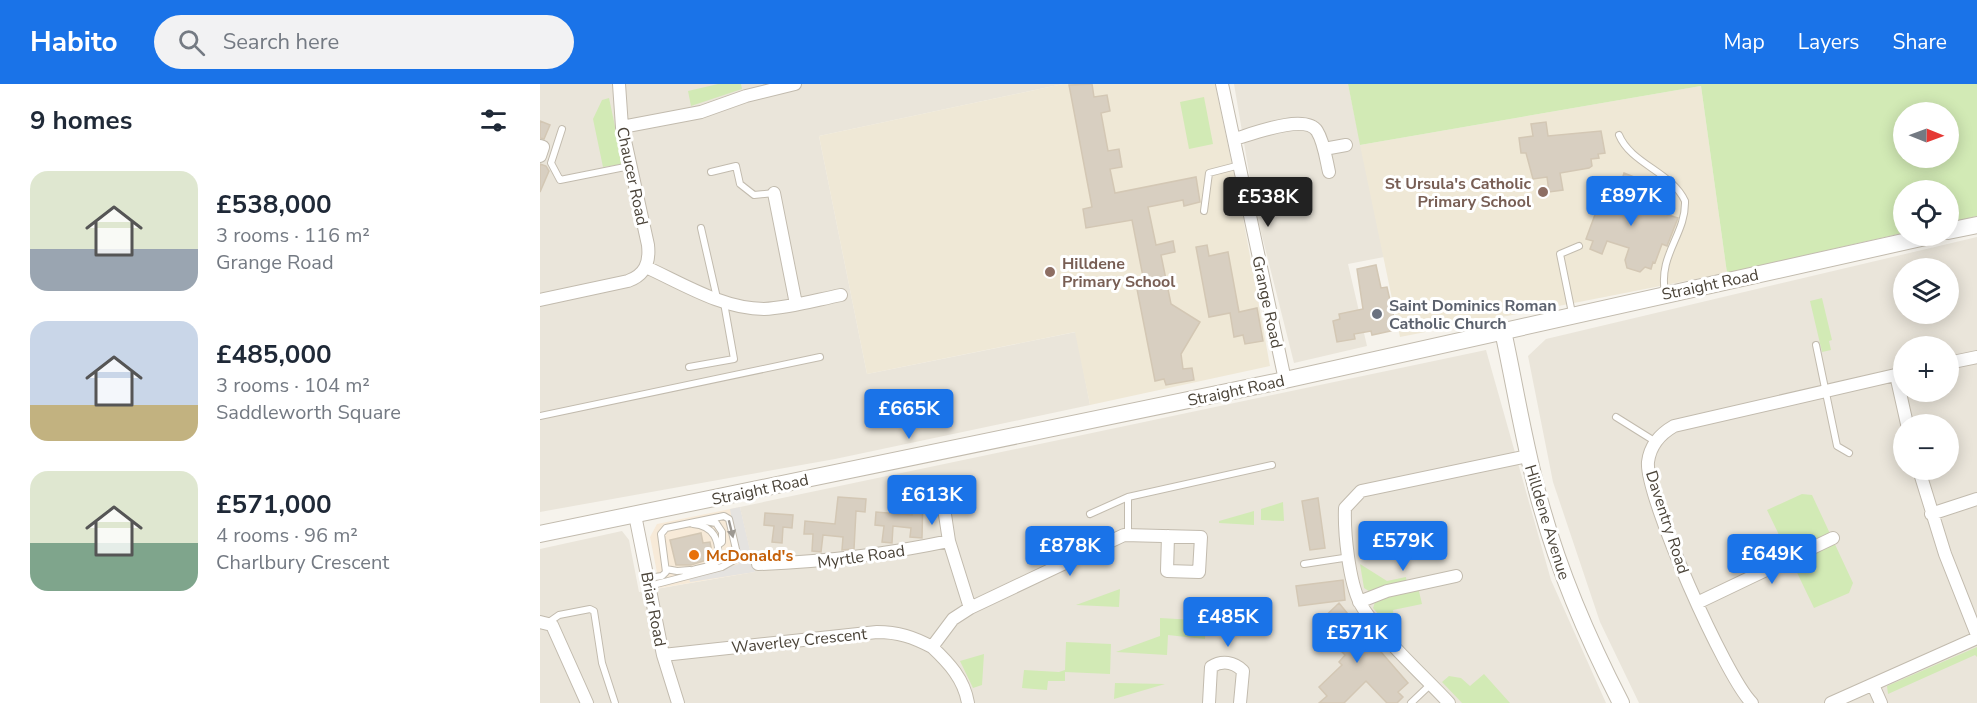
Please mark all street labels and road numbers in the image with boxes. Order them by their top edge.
street label: Chaucer Road [611,125,653,227]
street label: Grange Road [1246,254,1288,350]
street label: Straight Road [1660,264,1761,306]
street label: Straight Road [1186,370,1287,412]
street label: Hilldene Avenue [1519,462,1575,583]
street label: Daventry Road [1640,468,1694,577]
street label: Straight Road [710,469,811,511]
street label: Myrtle Road [816,540,906,574]
street label: Briar Road [635,570,671,648]
street label: Waverley Crescent [730,623,868,659]

